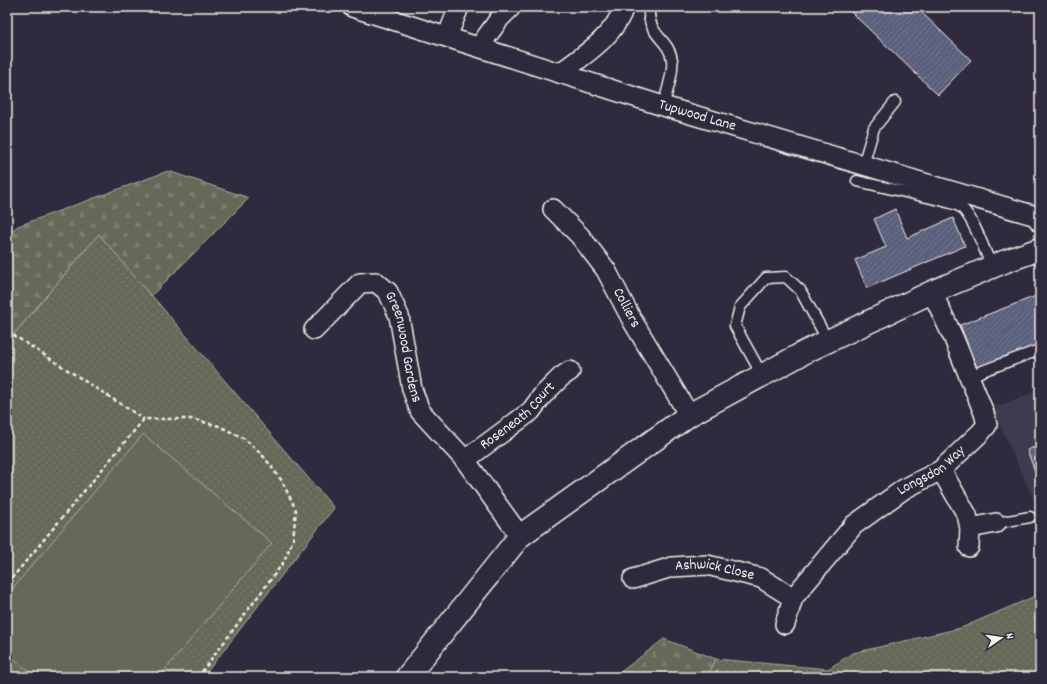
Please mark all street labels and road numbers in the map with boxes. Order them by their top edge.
street label: Tupwood Lane [656,94,739,138]
street label: Colliers [606,284,646,332]
street label: Greenwood Gardens [378,288,427,406]
street label: Roseneath Court [476,377,561,456]
street label: Longsdon Way [893,440,972,502]
street label: Ashwick Close [675,554,757,587]

